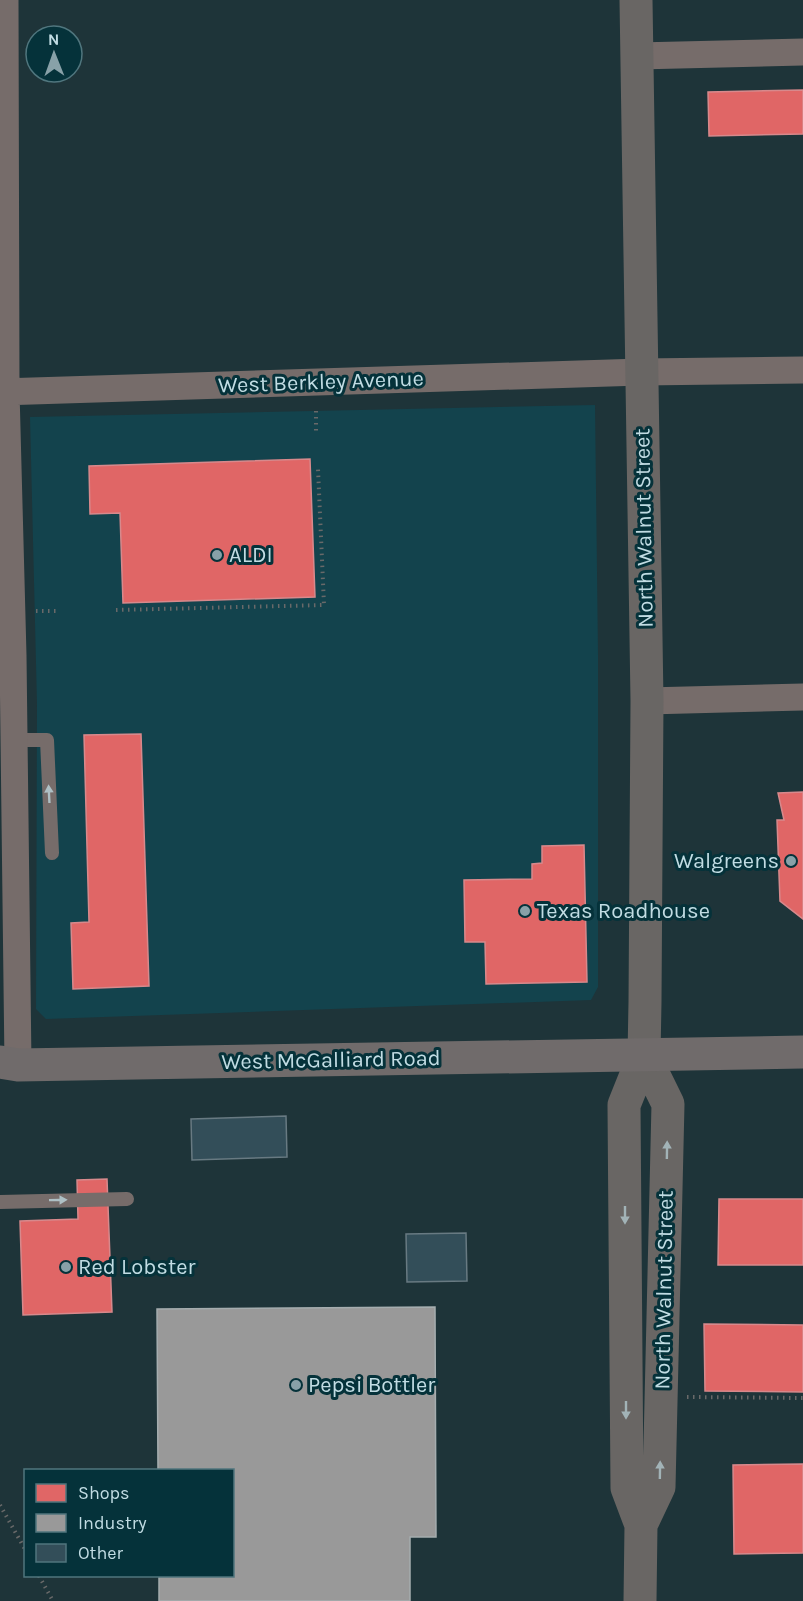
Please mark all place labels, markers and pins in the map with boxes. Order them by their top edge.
place label: ALDI [229,542,273,568]
marker: ALDI [210,548,224,562]
place label: Walgreens [674,848,779,874]
marker: Walgreens [784,854,798,868]
place label: Texas Roadhouse [537,898,710,924]
marker: Texas Roadhouse [518,904,532,918]
place label: Red Lobster [78,1254,196,1280]
marker: Red Lobster [59,1260,73,1274]
place label: Pepsi Bottler [308,1372,435,1398]
marker: Pepsi Bottler [289,1378,303,1392]

